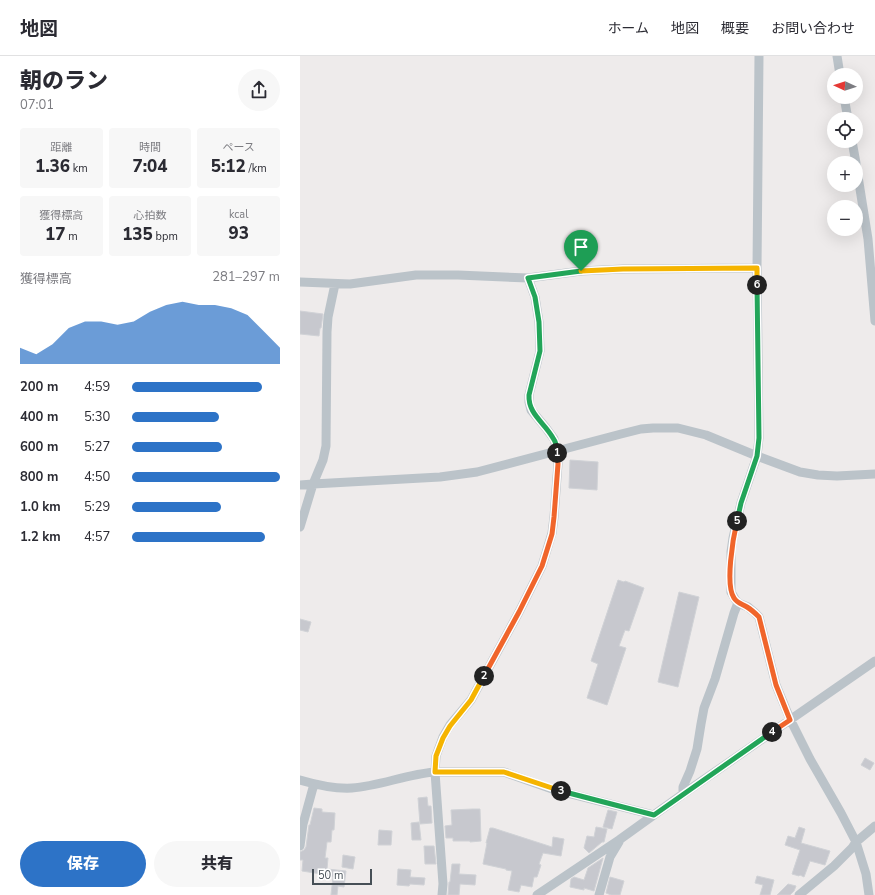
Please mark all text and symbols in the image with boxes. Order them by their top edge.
text: 地図 [20,16,58,42]
text: ホーム [607,19,649,38]
text: 地図 [671,19,699,38]
text: 概要 [721,19,749,38]
text: お問い合わせ [771,19,855,38]
text: 朝のラン [20,66,108,96]
north arrow [827,68,863,104]
map controls [827,68,863,236]
button: share [238,69,280,111]
text: 07:01 [20,96,54,114]
button: locate [827,112,863,148]
text: 距離 [50,140,72,155]
text: 時間 [139,140,161,155]
text: ペース [222,140,255,155]
text: 1.36 [35,155,70,178]
text: 7:04 [132,155,168,178]
text: 5:12 [211,155,246,178]
button: + [827,156,863,192]
text: km [70,161,88,176]
text: /km [246,161,267,176]
button: − [827,200,863,236]
text: kcal [229,207,248,222]
text: 獲得標高 [39,208,83,223]
text: 心拍数 [133,208,166,223]
text: 93 [228,222,249,245]
text: 17 [45,223,65,246]
text: 135 [122,223,153,246]
text: m [65,229,78,244]
text: bpm [153,229,178,244]
pin [564,230,598,271]
icon: arrive [570,236,592,258]
text: 281–297 m [212,268,280,286]
text: 獲得標高 [20,270,72,288]
pin: 6 [747,275,767,295]
text: 6 [754,277,760,292]
text: 200 m [20,378,58,396]
text: 4:59 [84,378,110,396]
text: 400 m [20,408,58,426]
text: 5:30 [84,408,110,426]
text: 600 m [20,438,58,456]
text: 5:27 [84,438,110,456]
pin: 1 [547,443,567,463]
text: 1 [554,445,560,460]
text: 800 m [20,468,58,486]
text: 4:50 [84,468,110,486]
text: 1.0 km [20,498,61,516]
text: 5:29 [84,498,110,516]
pin: 5 [727,511,747,531]
text: 5 [734,513,740,528]
text: 1.2 km [20,528,61,546]
text: 4:57 [84,528,110,546]
pin: 2 [474,666,494,686]
text: 2 [481,668,487,683]
pin: 4 [762,722,782,742]
text: 4 [769,724,775,739]
pin: 3 [551,781,571,801]
text: 3 [558,783,564,798]
button: 保存 [20,841,146,887]
button: 共有 [154,841,280,887]
scale bar [312,867,372,886]
text: 50 m [318,868,343,883]

